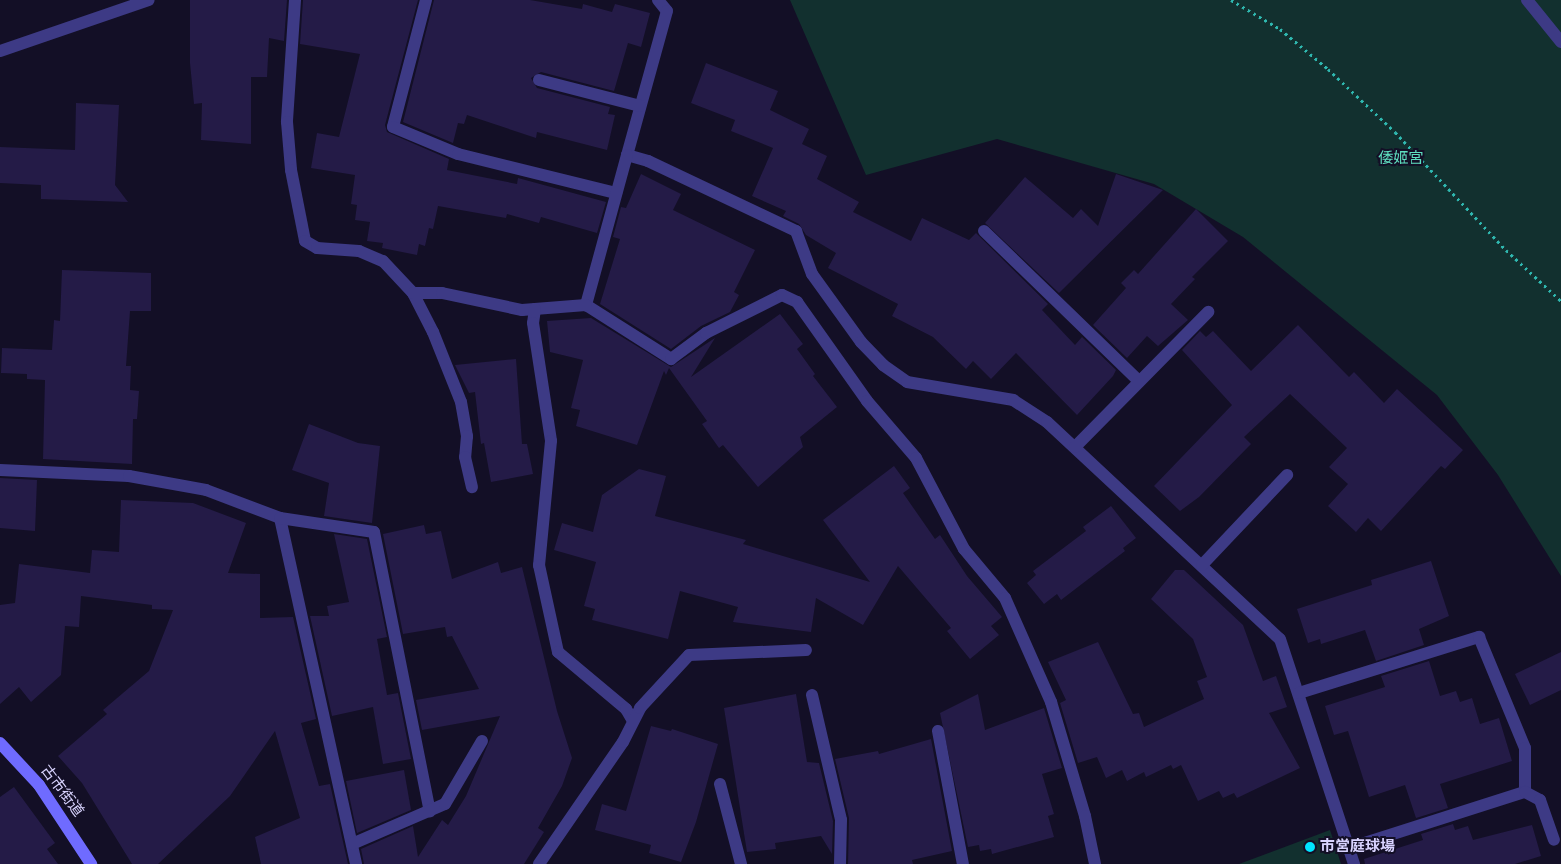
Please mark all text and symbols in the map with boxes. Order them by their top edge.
park label: 倭姬宮 [1379,150,1423,168]
street label: 古市街道 [37,762,87,820]
place label: 市営庭球場 [1320,838,1395,856]
marker: 市営庭球場 [1304,841,1316,853]

